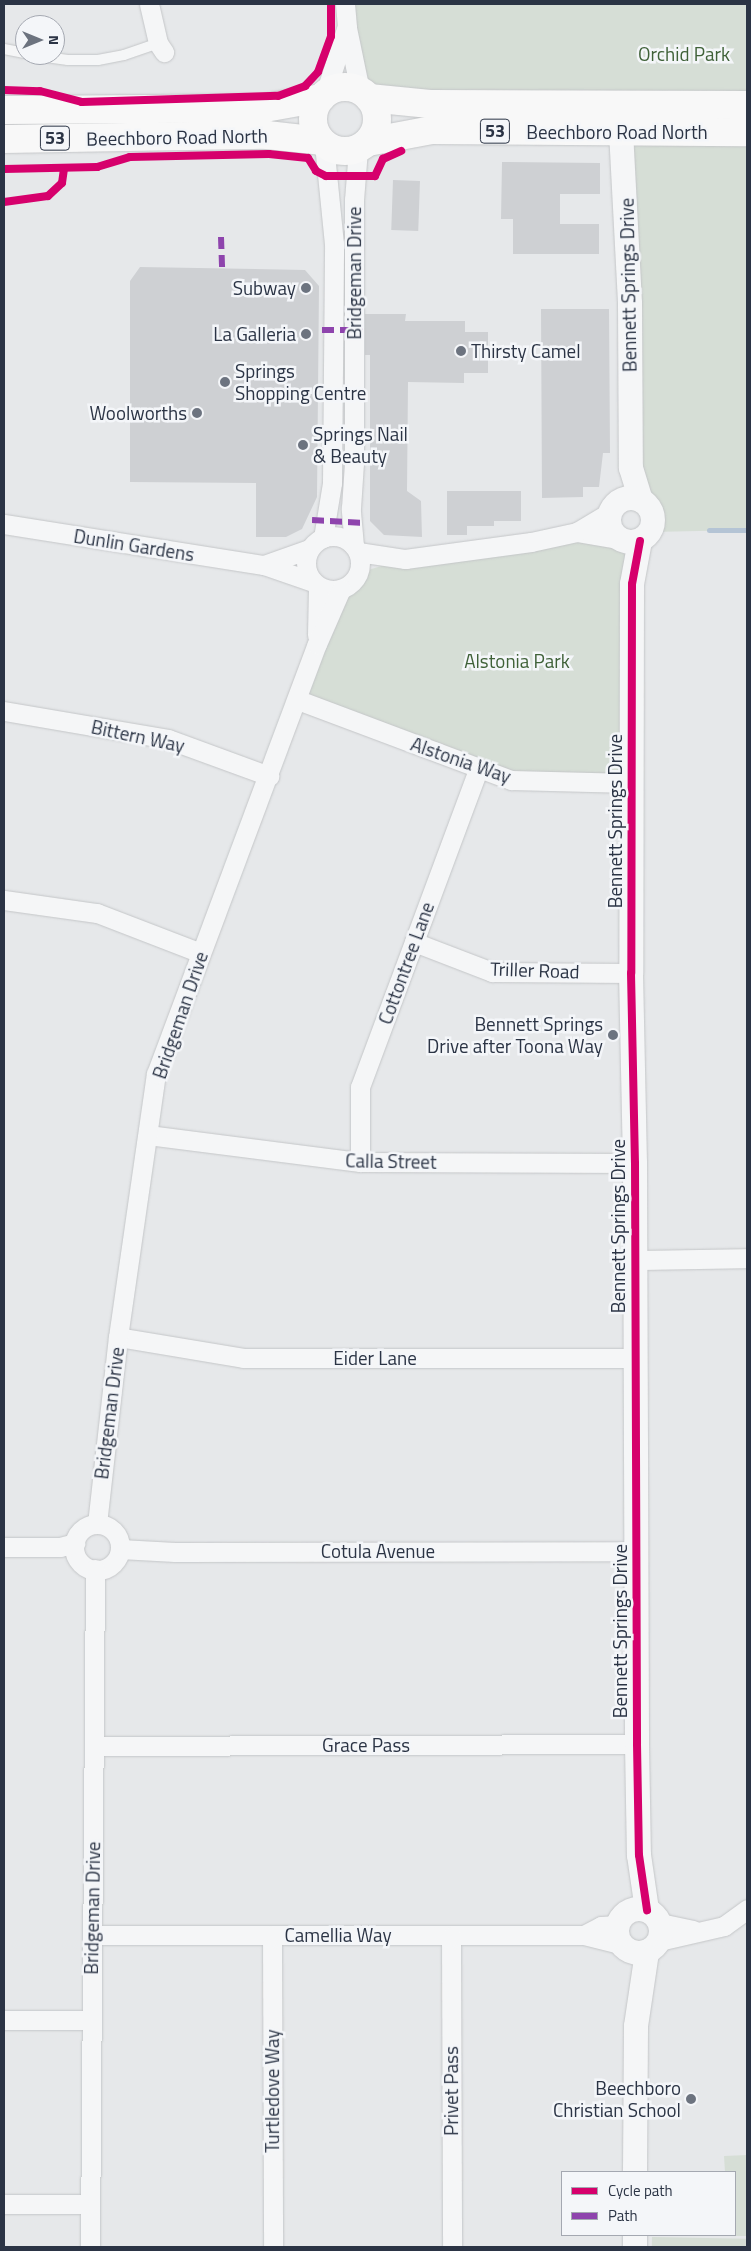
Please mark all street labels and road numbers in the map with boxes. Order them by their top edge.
road number: 53 [479,115,511,146]
street label: Beechboro Road North [526,121,708,143]
road number: 53 [39,122,71,154]
street label: Beechboro Road North [86,124,268,150]
street label: Bennett Springs Drive [615,198,641,372]
street label: Bridgeman Drive [343,206,365,340]
street label: Dunlin Gardens [72,524,196,566]
street label: Bittern Way [89,715,187,757]
street label: Alstonia Way [408,732,514,788]
street label: Bennett Springs Drive [604,734,626,908]
street label: Cottontree Lane [373,899,439,1027]
street label: Bridgeman Drive [148,948,212,1082]
street label: Triller Road [490,957,580,983]
street label: Bennett Springs Drive [607,1139,629,1313]
street label: Calla Street [345,1149,437,1173]
street label: Bridgeman Drive [90,1346,128,1480]
street label: Eider Lane [333,1347,417,1369]
street label: Cotula Avenue [321,1540,435,1562]
street label: Bennett Springs Drive [609,1544,631,1718]
street label: Grace Pass [322,1734,410,1756]
street label: Bridgeman Drive [79,1841,105,1975]
street label: Camellia Way [284,1924,392,1946]
street label: Turtledove Way [261,2029,283,2153]
street label: Privet Pass [440,2046,462,2136]

